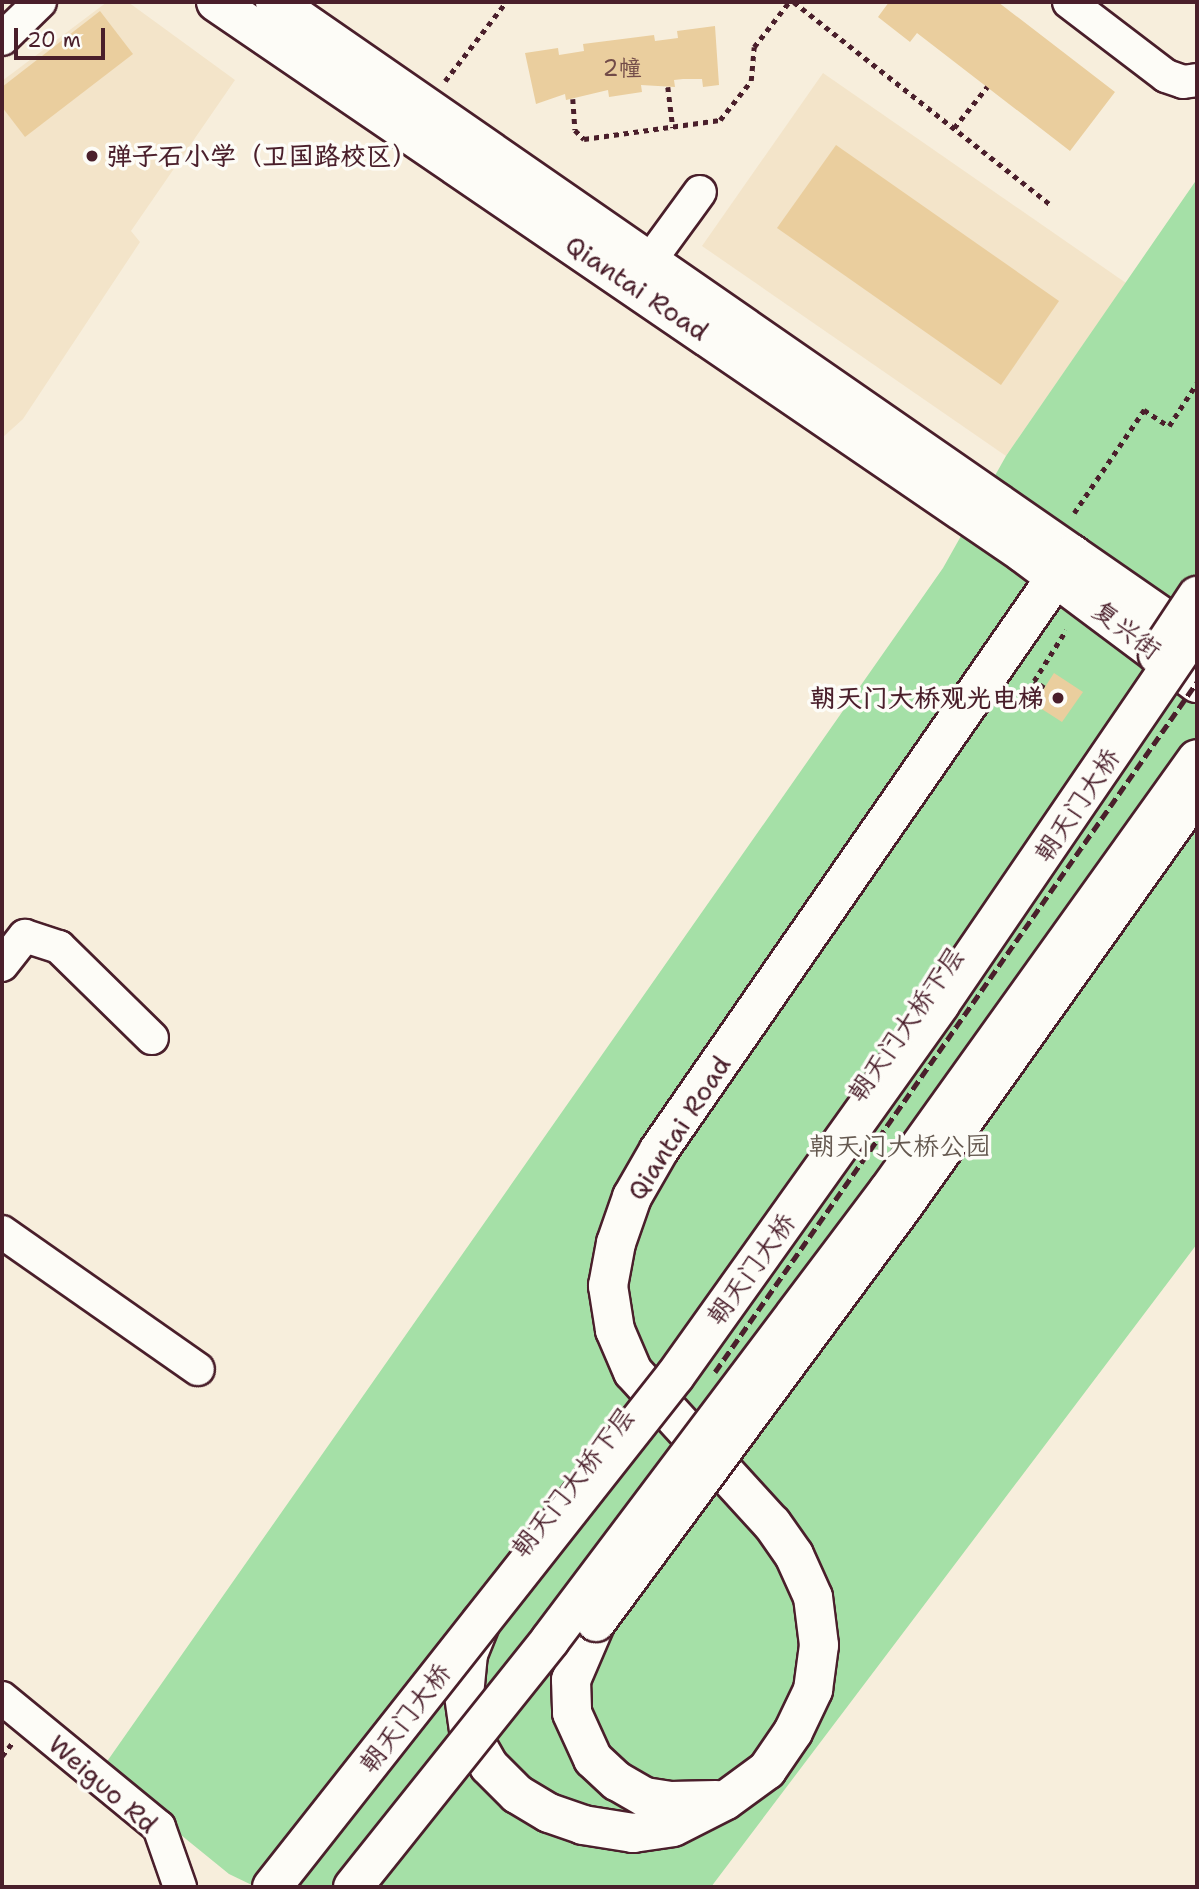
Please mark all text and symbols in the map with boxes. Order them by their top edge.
scale bar [18,14,108,58]
text: 20 m [27,26,81,54]
house number: 2幢 [602,54,642,82]
place label: 弹子石小学（卫国路校区） [106,140,418,172]
marker: 弹子石小学（卫国路校区） [84,148,100,164]
street label: Qiantai Road [560,229,714,347]
street label: 复兴街 [1086,594,1168,666]
place label: 朝天门大桥观光电梯 [810,682,1044,714]
marker: 朝天门大桥观光电梯 [1050,690,1066,706]
street label: 朝天门大桥 [1028,742,1126,868]
street label: 朝天门大桥下层 [841,941,971,1107]
street label: Qiantai Road [621,1050,737,1206]
park label: 朝天门大桥公园 [809,1130,991,1162]
street label: 朝天门大桥 [700,1207,802,1331]
street label: 朝天门大桥下层 [505,1401,641,1563]
street label: 朝天门大桥 [353,1657,457,1779]
street label: Weiguo Rd [42,1728,164,1840]

